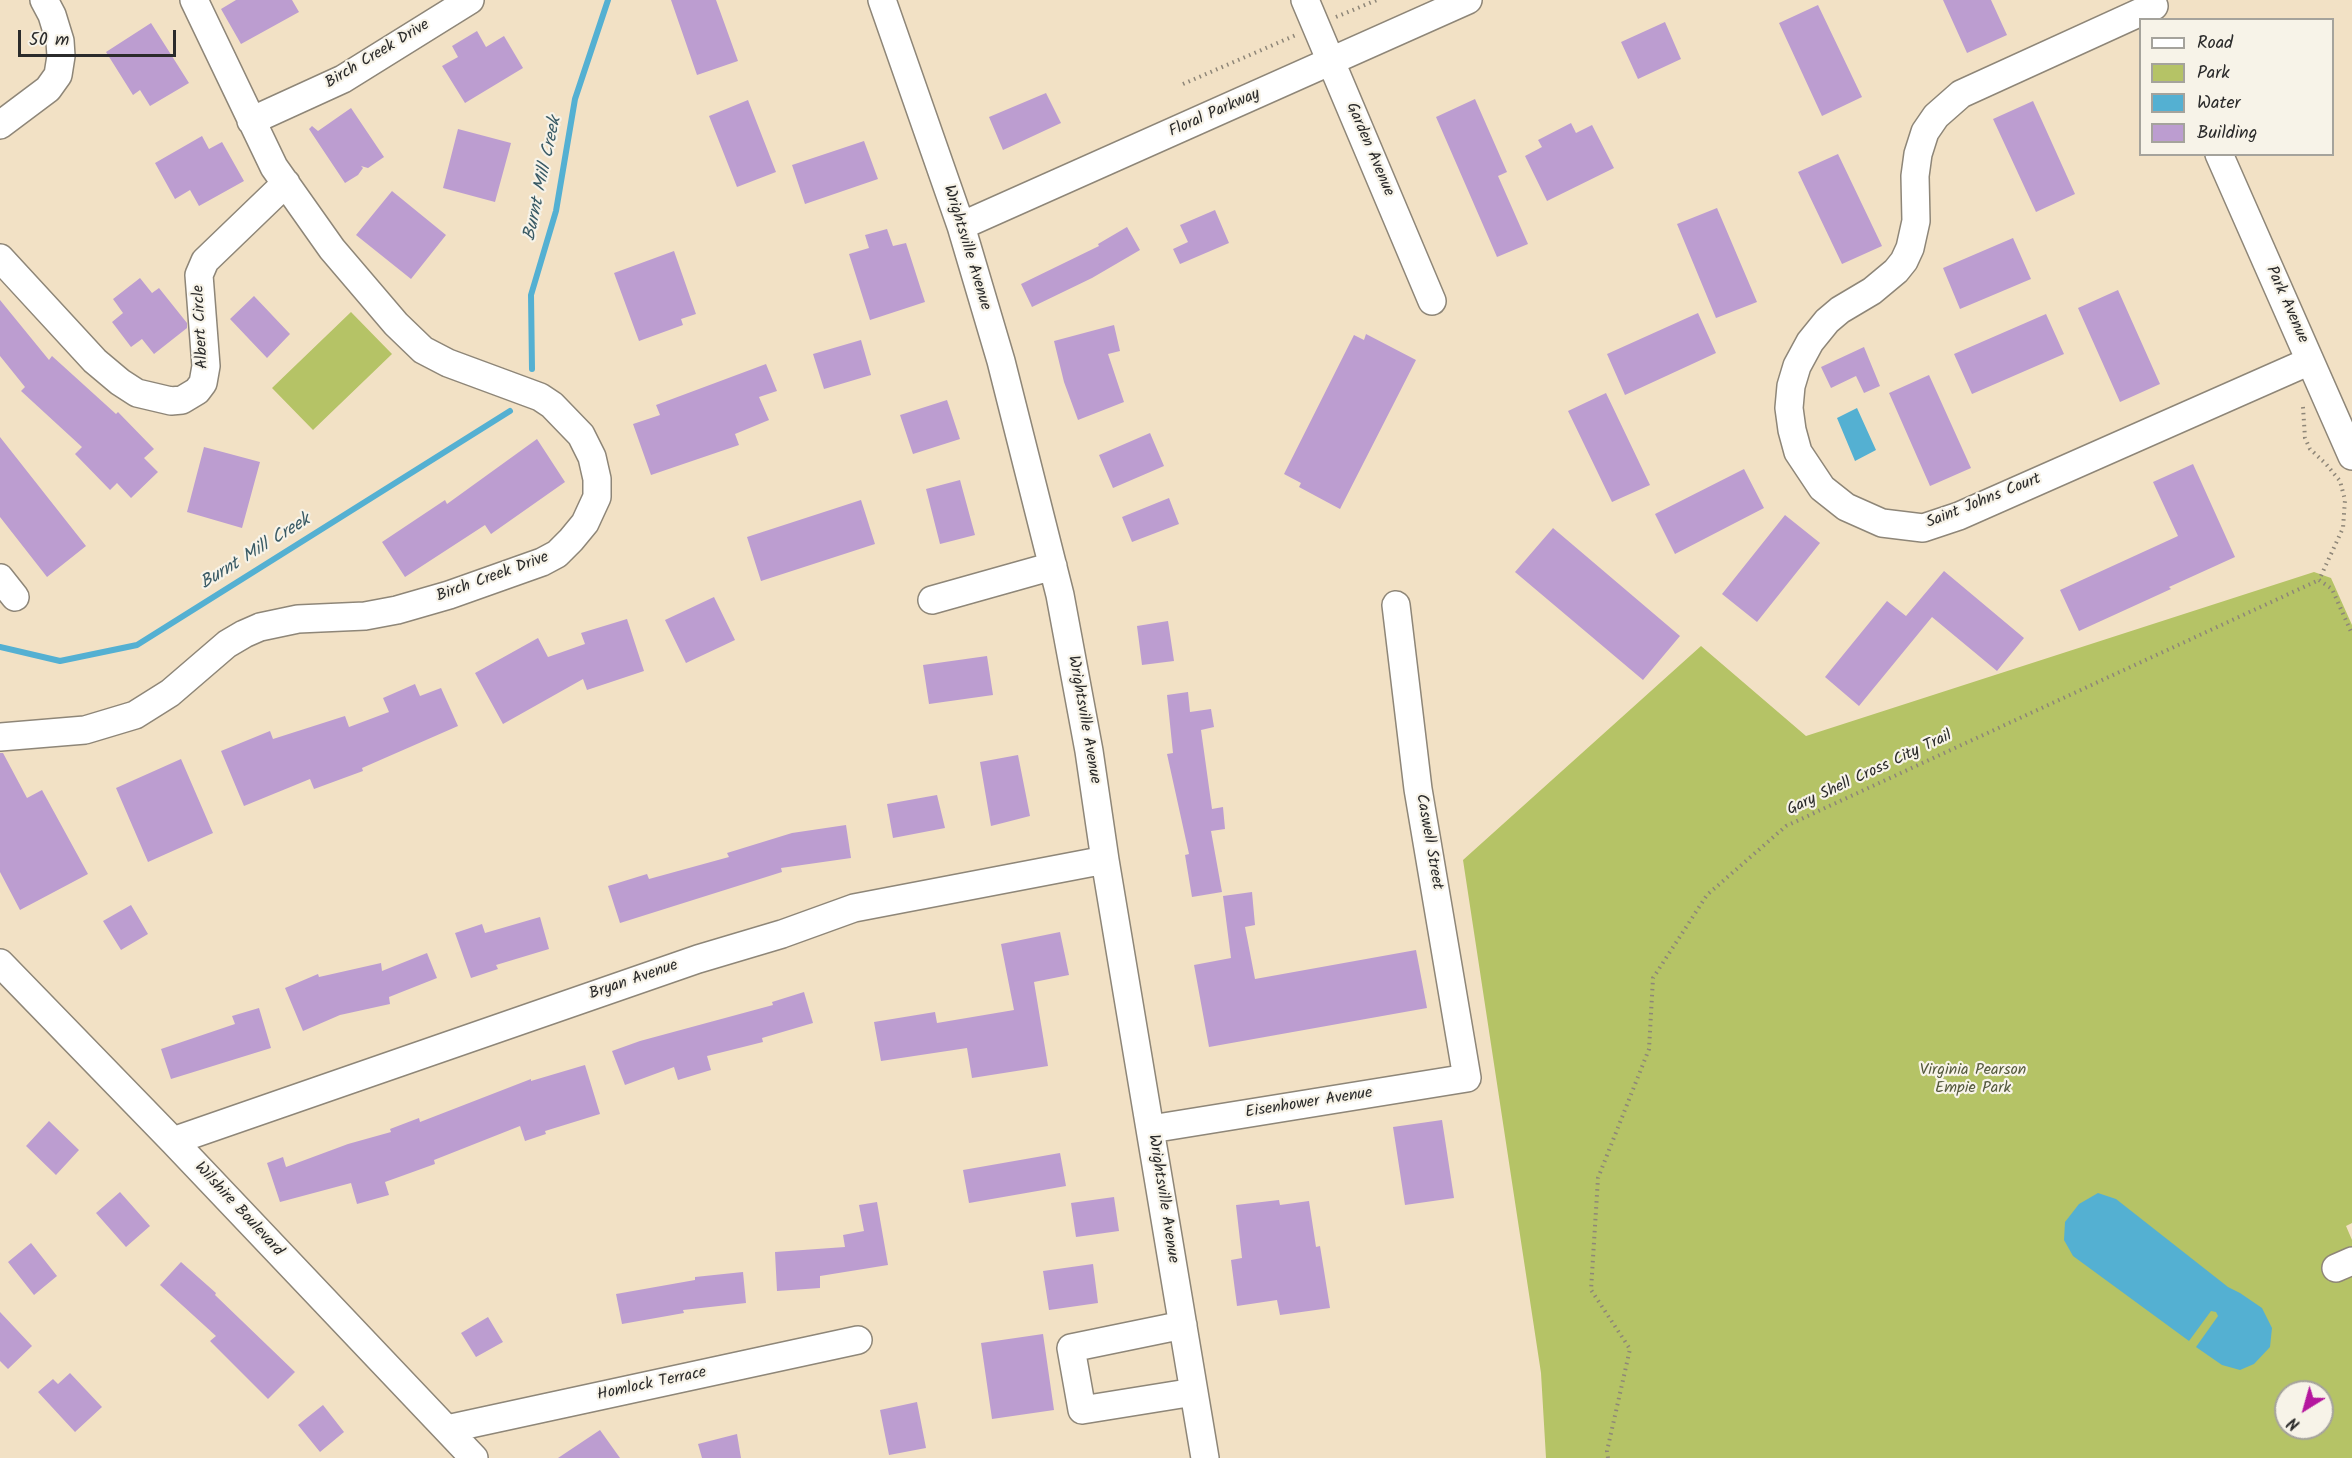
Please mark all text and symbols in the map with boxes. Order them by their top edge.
street label: Birch Creek Drive [322,16,434,94]
scale bar [21,18,178,56]
legend [2139,18,2334,156]
text: 50 m [29,26,69,55]
text: Road [2197,29,2233,58]
text: Park [2197,59,2230,88]
street label: Floral Parkway [1167,85,1263,143]
text: Water [2197,89,2241,118]
street label: Garden Avenue [1341,100,1397,200]
water label: Burnt Mill Creek [520,115,568,243]
text: Building [2197,119,2257,148]
street label: Wrightsville Avenue [938,183,994,313]
street label: Park Avenue [2260,263,2312,347]
street label: Albert Circle [190,285,214,369]
street label: Saint Johns Court [1924,470,2044,534]
water label: Burnt Mill Creek [197,511,315,595]
street label: Birch Creek Drive [434,549,552,607]
street label: Wrightsville Avenue [1062,654,1104,786]
street label: Gary Shell Cross City Trail [1784,727,1956,821]
street label: Caswell Street [1410,793,1446,891]
street label: Bryan Avenue [587,957,681,1005]
park label: Virginia Pearson Empie Park [1920,1061,2026,1099]
street label: Eisenhower Avenue [1244,1084,1374,1124]
street label: Wrightsville Avenue [1142,1133,1182,1265]
street label: Wilshire Boulevard [189,1159,287,1261]
street label: Homlock Terrace [596,1364,708,1406]
north arrow [2274,1380,2334,1440]
text: N [2283,1410,2306,1436]

